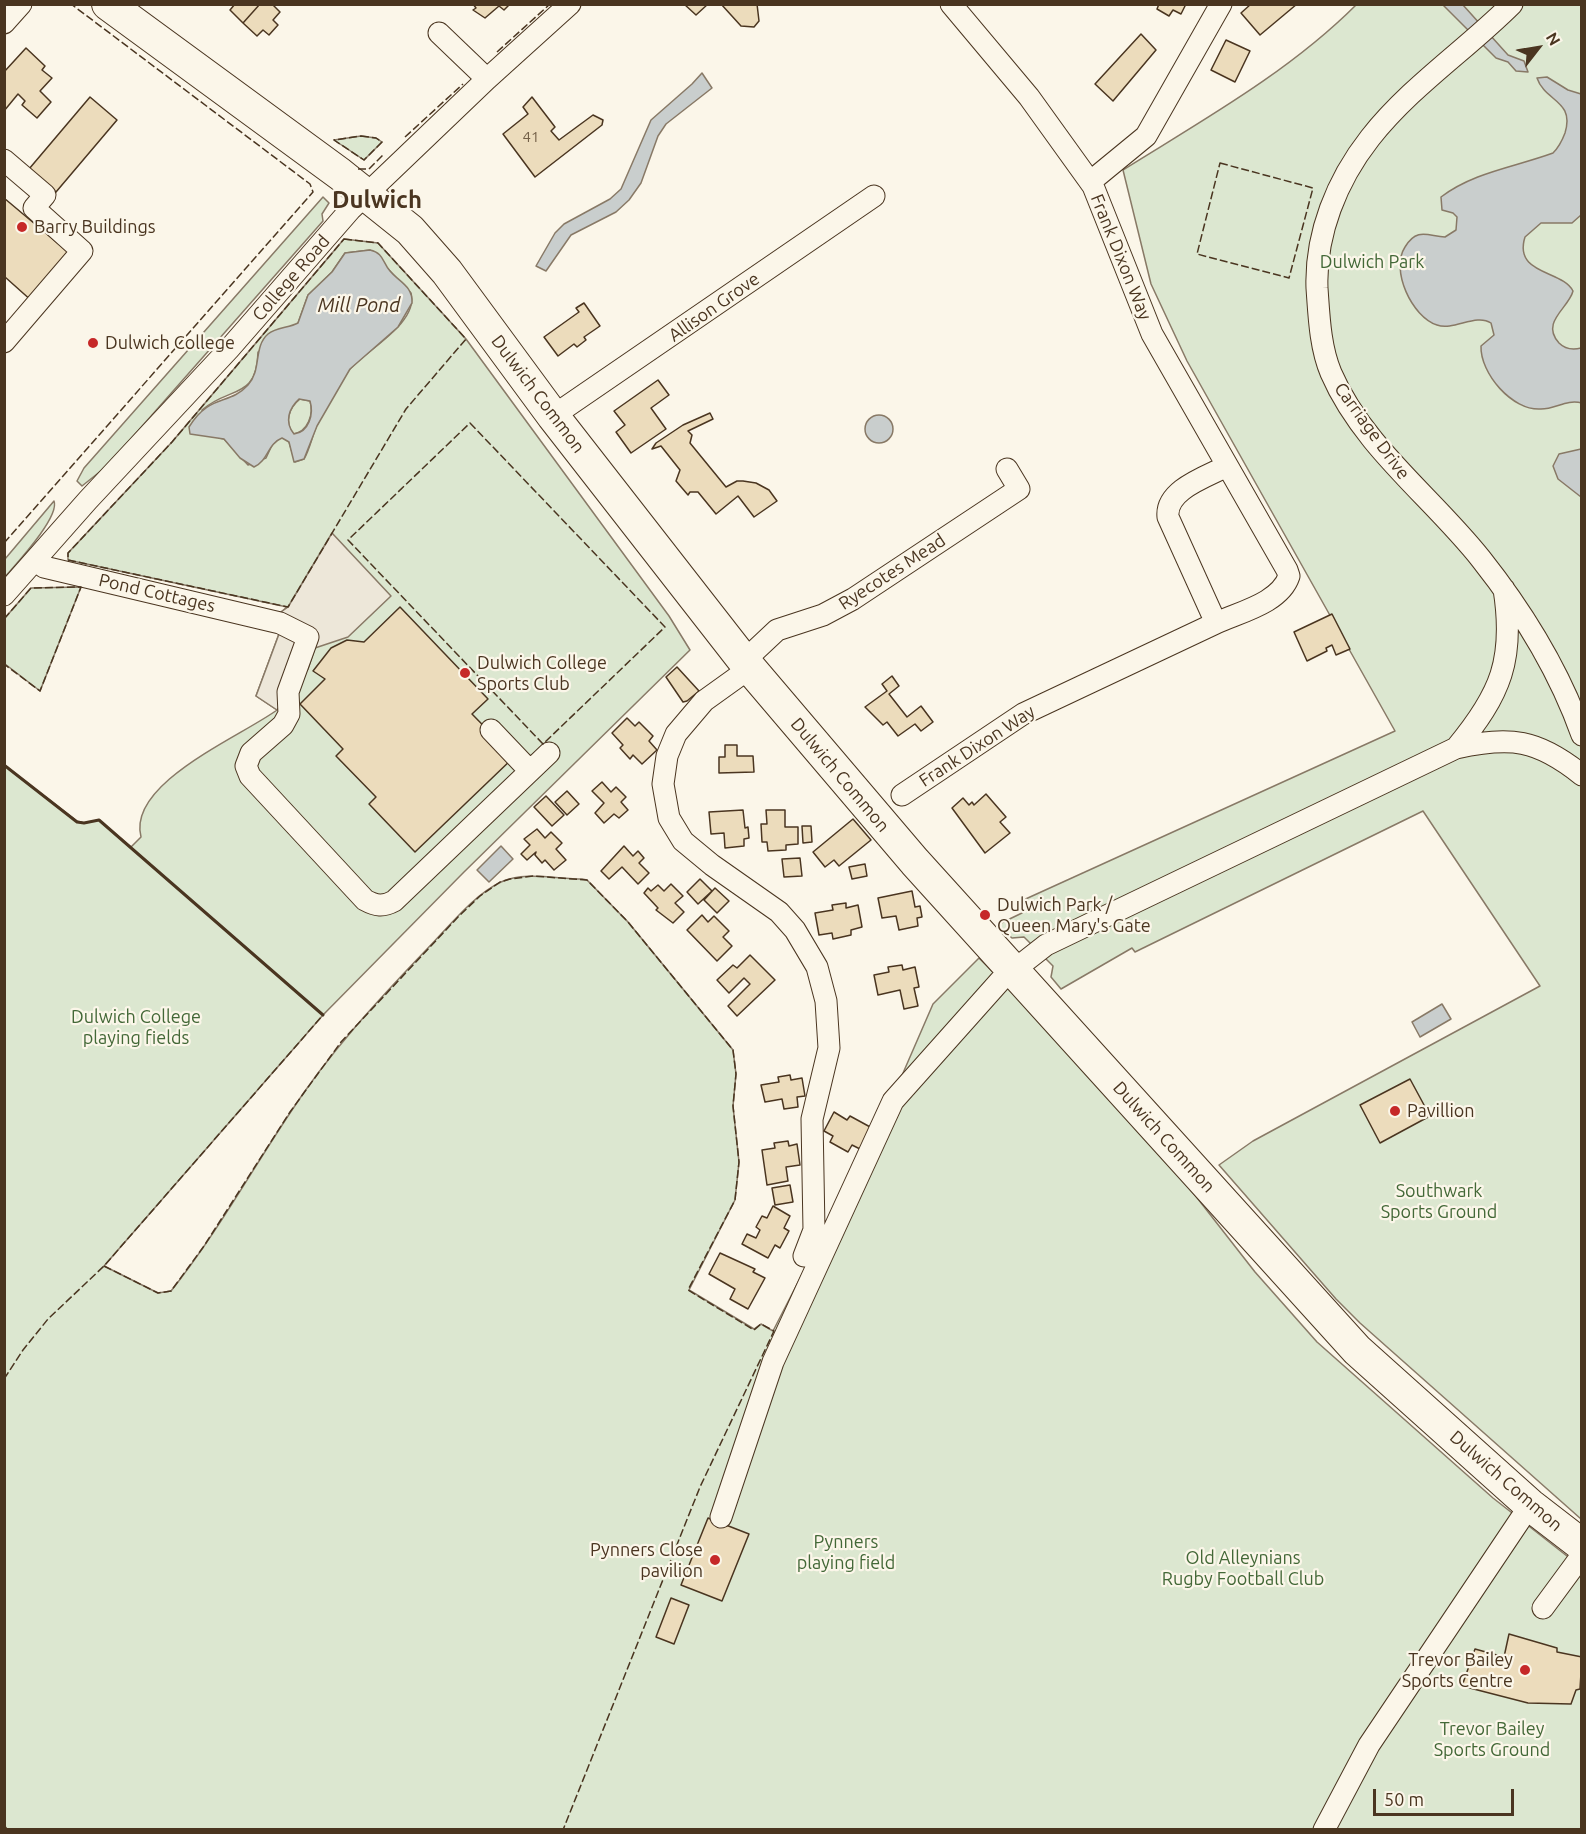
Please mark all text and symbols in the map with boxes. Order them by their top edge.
north arrow [1508,18,1568,78]
text: N [1543,29,1564,48]
house number: 41 [523,128,539,146]
district label: Dulwich [332,186,422,214]
street label: Frank Dixon Way [1086,191,1156,323]
place label: Barry Buildings [34,216,156,238]
marker: Barry Buildings [15,220,29,234]
street label: College Road [248,231,334,325]
park label: Dulwich Park [1320,251,1424,273]
street label: Allison Grove [664,268,764,346]
water label: Mill Pond [318,293,400,317]
street label: Dulwich Common [487,331,589,457]
place label: Dulwich College [105,332,235,354]
marker: Dulwich College [86,336,100,350]
street label: Carriage Drive [1330,378,1414,484]
street label: Ryecotes Mead [835,529,949,615]
street label: Pond Cottages [97,569,217,617]
place label: Dulwich College Sports Club [477,652,607,694]
marker: Dulwich College Sports Club [458,666,472,680]
street label: Frank Dixon Way [915,701,1039,791]
street label: Dulwich Common [786,714,894,836]
place label: Dulwich Park / Queen Mary's Gate [997,894,1151,936]
marker: Dulwich Park / Queen Mary's Gate [978,908,992,922]
park label: Dulwich College playing fields [71,1006,201,1048]
street label: Dulwich Common [1108,1077,1220,1197]
place label: Pavillion [1407,1100,1475,1122]
marker: Pavillion [1388,1104,1402,1118]
park label: Southwark Sports Ground [1381,1180,1497,1222]
street label: Dulwich Common [1445,1426,1567,1536]
park label: Pynners playing field [797,1531,895,1574]
place label: Pynners Close pavilion [590,1539,703,1582]
park label: Old Alleynians Rugby Football Club [1162,1547,1324,1590]
marker: Pynners Close pavilion [708,1553,722,1567]
place label: Trevor Bailey Sports Centre [1402,1649,1513,1692]
marker: Trevor Bailey Sports Centre [1518,1663,1532,1677]
park label: Trevor Bailey Sports Ground [1434,1718,1550,1760]
scale bar [1376,1777,1517,1815]
text: 50 m [1384,1789,1424,1809]

